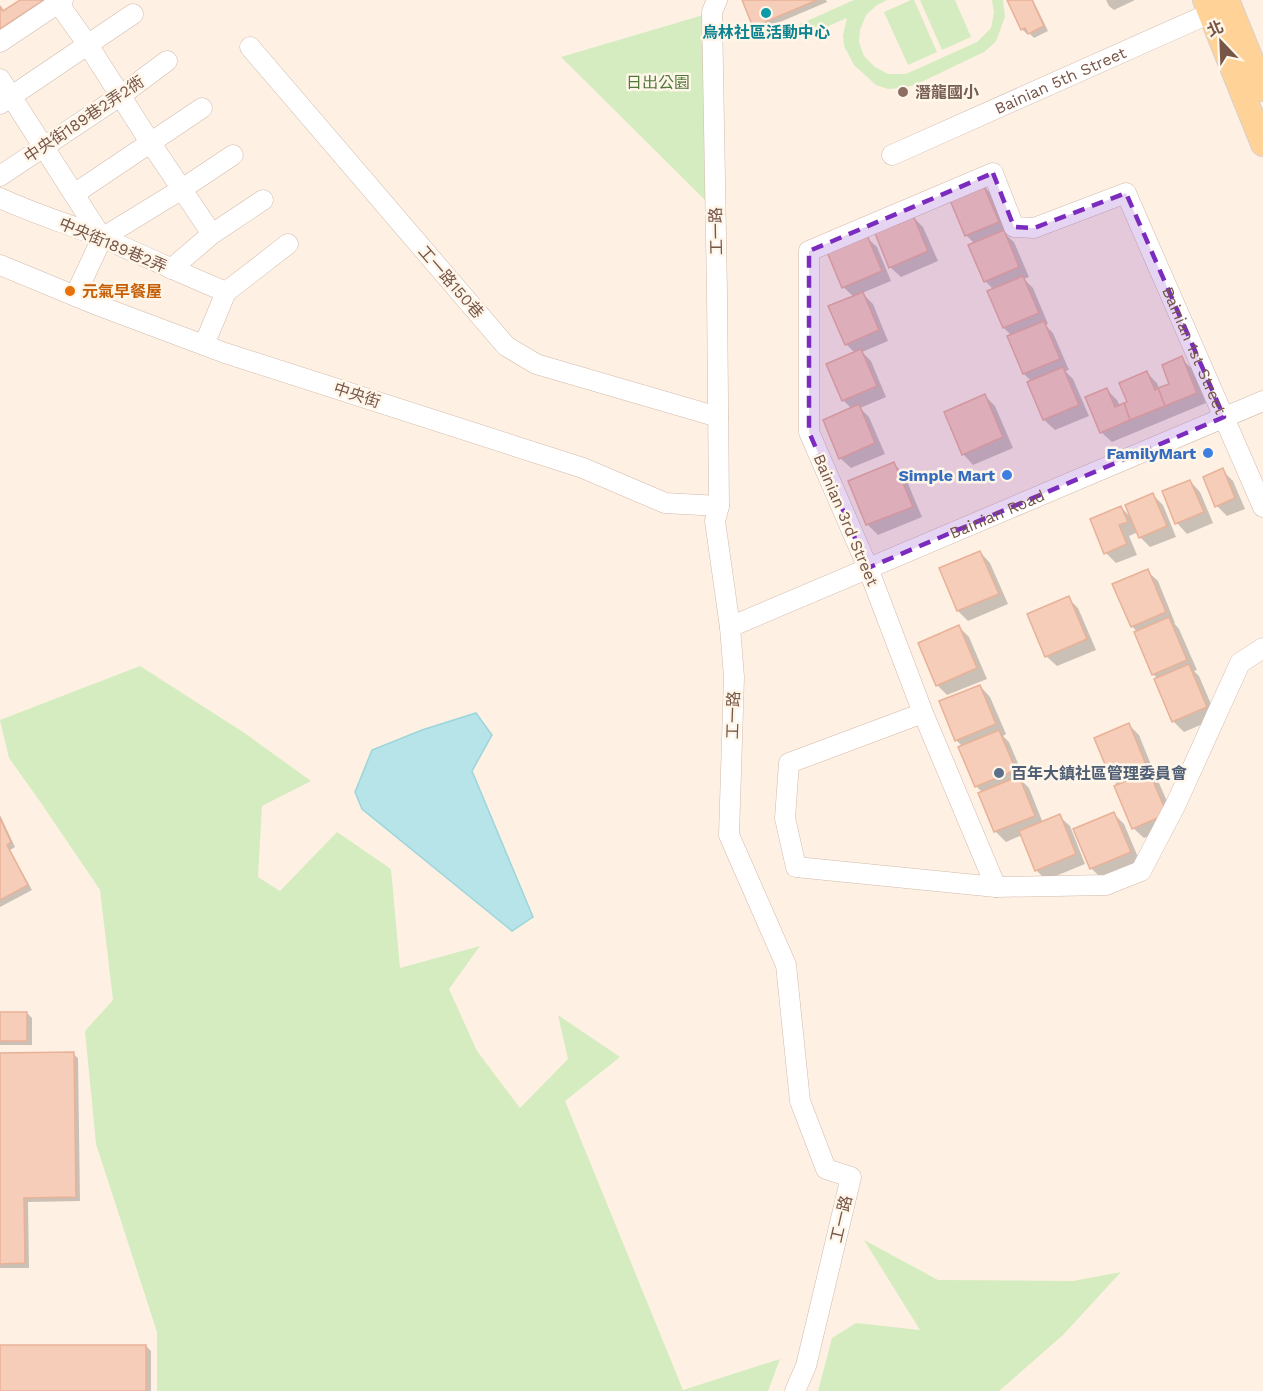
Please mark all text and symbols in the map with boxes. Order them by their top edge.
marker: 烏林社區活動中心 [759,6,773,20]
north arrow [1191,12,1251,72]
text: 北 [1204,17,1226,41]
place label: 烏林社區活動中心 [702,23,830,42]
street label: Bainian 5th Street [991,42,1129,118]
street label: 中央街189巷2弄2衖 [20,72,148,166]
park label: 日出公園 [626,73,690,92]
place label: 潛龍國小 [915,83,979,102]
marker: 潛龍國小 [896,85,910,99]
street label: 工一路 [706,207,726,255]
street label: 中央街189巷2弄 [56,214,170,276]
street label: 工一路150巷 [414,242,488,322]
place label: 元氣早餐屋 [82,282,162,301]
marker: 元氣早餐屋 [63,284,77,298]
street label: Bainian 1st Street [1159,284,1231,417]
street label: 中央街 [331,379,383,411]
place label: FamilyMart [1107,444,1196,463]
marker: FamilyMart [1201,446,1215,460]
street label: Bainian 3rd Street [810,451,883,589]
place label: Simple Mart [898,466,995,485]
marker: Simple Mart [1000,468,1014,482]
street label: Bainian Road [947,485,1047,542]
street label: 工一路 [723,691,743,739]
place label: 百年大鎮社區管理委員會 [1011,764,1187,783]
marker: 百年大鎮社區管理委員會 [992,766,1006,780]
street label: 工一路 [826,1193,856,1245]

